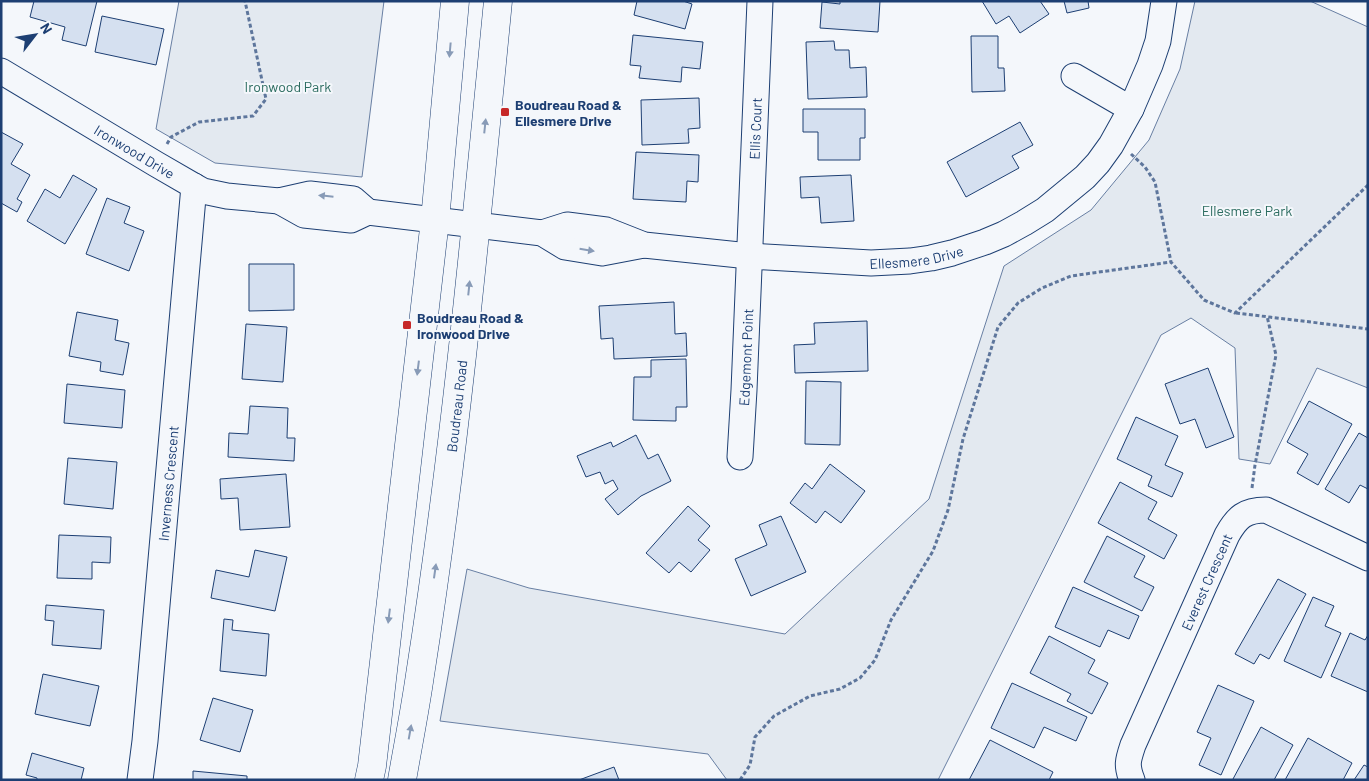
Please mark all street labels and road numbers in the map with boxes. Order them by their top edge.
street label: Ellis Court [745,97,765,160]
street label: Ironwood Drive [92,121,178,182]
street label: Ellesmere Drive [869,241,965,272]
street label: Edgemont Point [735,308,756,406]
street label: Boudreau Road [442,359,470,453]
street label: Inverness Crescent [154,425,181,542]
street label: Everest Crescent [1177,531,1235,633]

